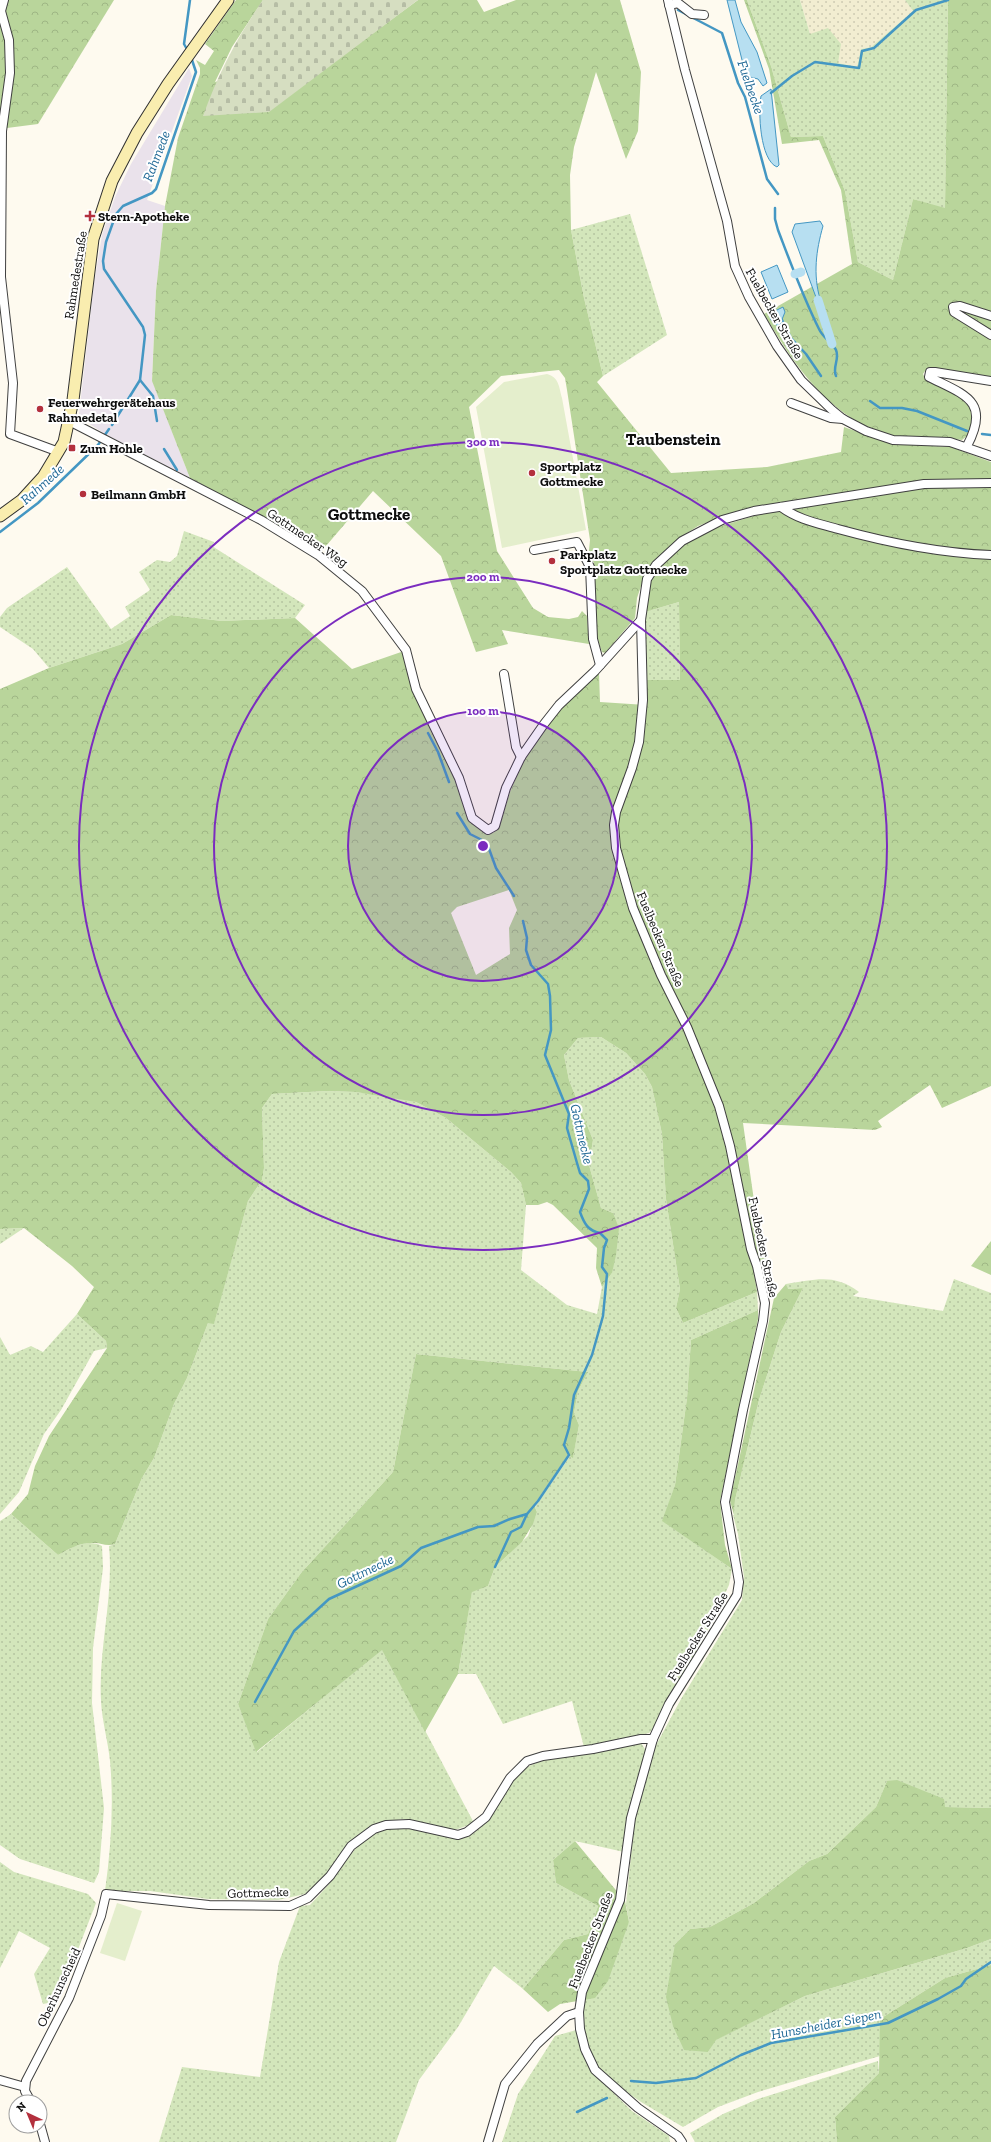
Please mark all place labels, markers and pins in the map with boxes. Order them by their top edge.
place label: Stern-Apotheke [98,209,190,224]
marker: Stern-Apotheke [85,211,95,221]
place label: Feuerwehrgerätehaus Rahmedetal [48,395,175,425]
marker: Feuerwehrgerätehaus Rahmedetal [35,404,45,414]
place label: Zum Hohle [80,441,144,456]
marker: Zum Hohle [67,443,77,453]
place label: Sportplatz Gottmecke [540,459,604,489]
marker: Sportplatz Gottmecke [527,468,537,478]
place label: Beilmann GmbH [91,487,186,502]
marker: Beilmann GmbH [78,489,88,499]
place label: Parkplatz Sportplatz Gottmecke [560,547,688,577]
marker: Parkplatz Sportplatz Gottmecke [547,556,557,566]
centre of rings [476,839,490,853]

